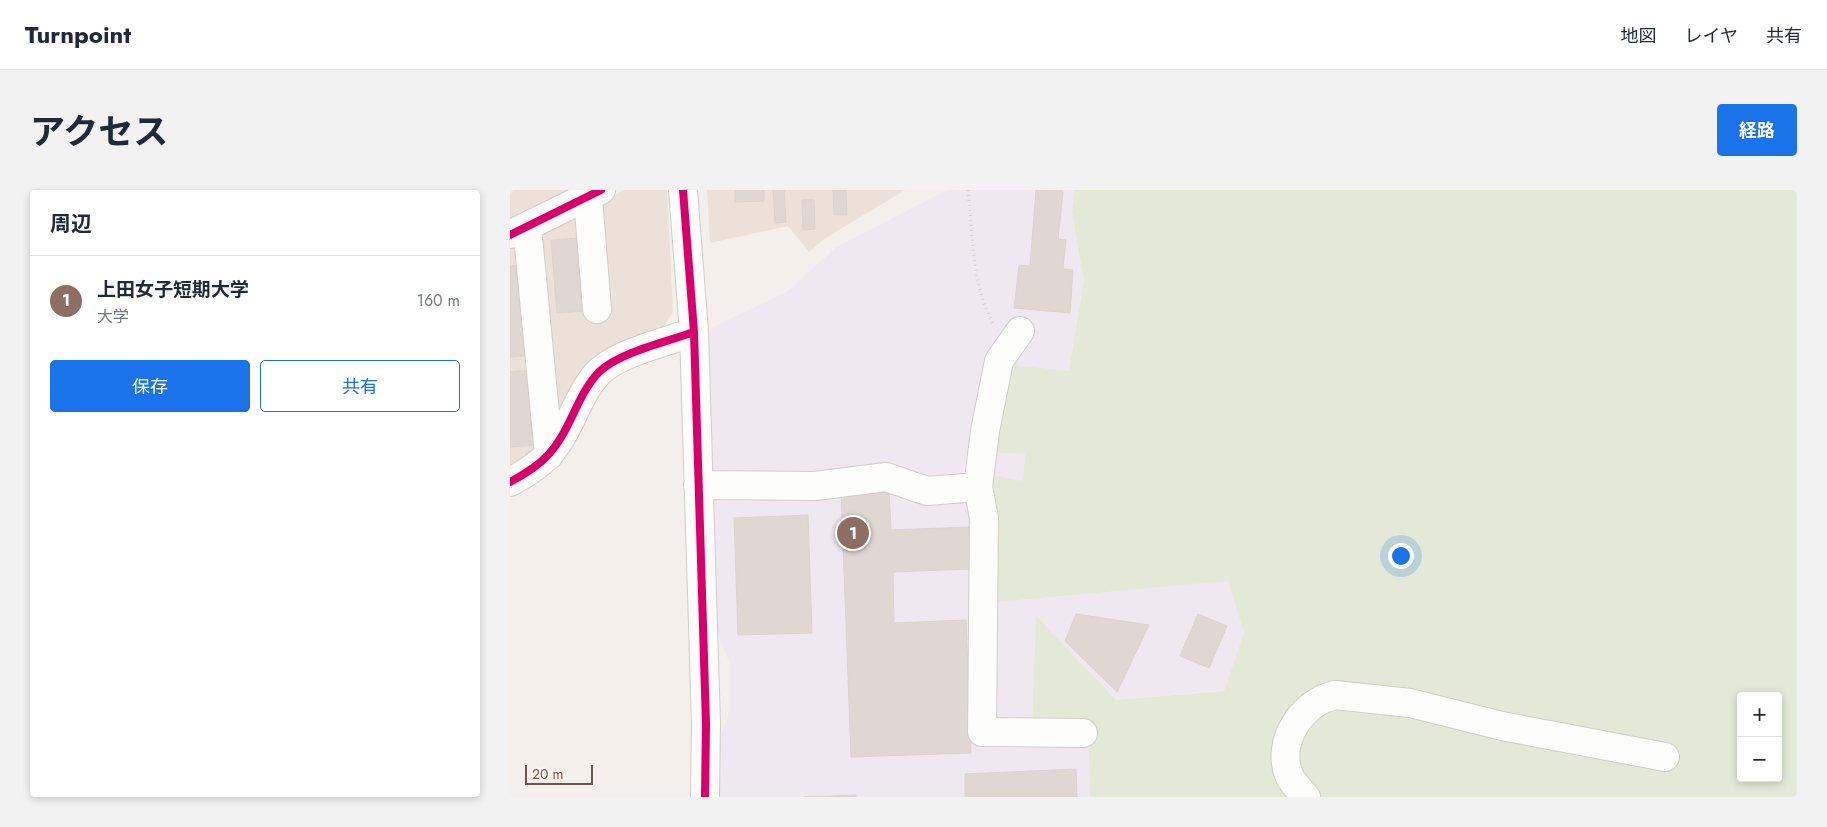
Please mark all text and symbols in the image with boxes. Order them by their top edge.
text: Turnpoint [25,17,131,52]
text: 地図 [1621,23,1657,49]
text: レイヤ [1685,23,1738,49]
text: 共有 [1766,23,1802,49]
button: 経路 [1717,104,1797,156]
text: アクセス [30,107,168,157]
text: 周辺 [50,209,92,239]
text: 上田女子短期大学 [97,276,249,303]
text: 1 [62,289,70,312]
text: 160 m [417,289,460,312]
text: 大学 [97,305,129,328]
button: 保存 [50,360,250,412]
button: 共有 [260,360,460,412]
pin: 1 [837,514,869,552]
your location [1388,543,1414,569]
map controls [1737,692,1782,782]
button: + [1737,692,1782,737]
button: − [1737,737,1782,782]
scale bar [525,762,592,785]
text: 20 m [532,764,564,784]

